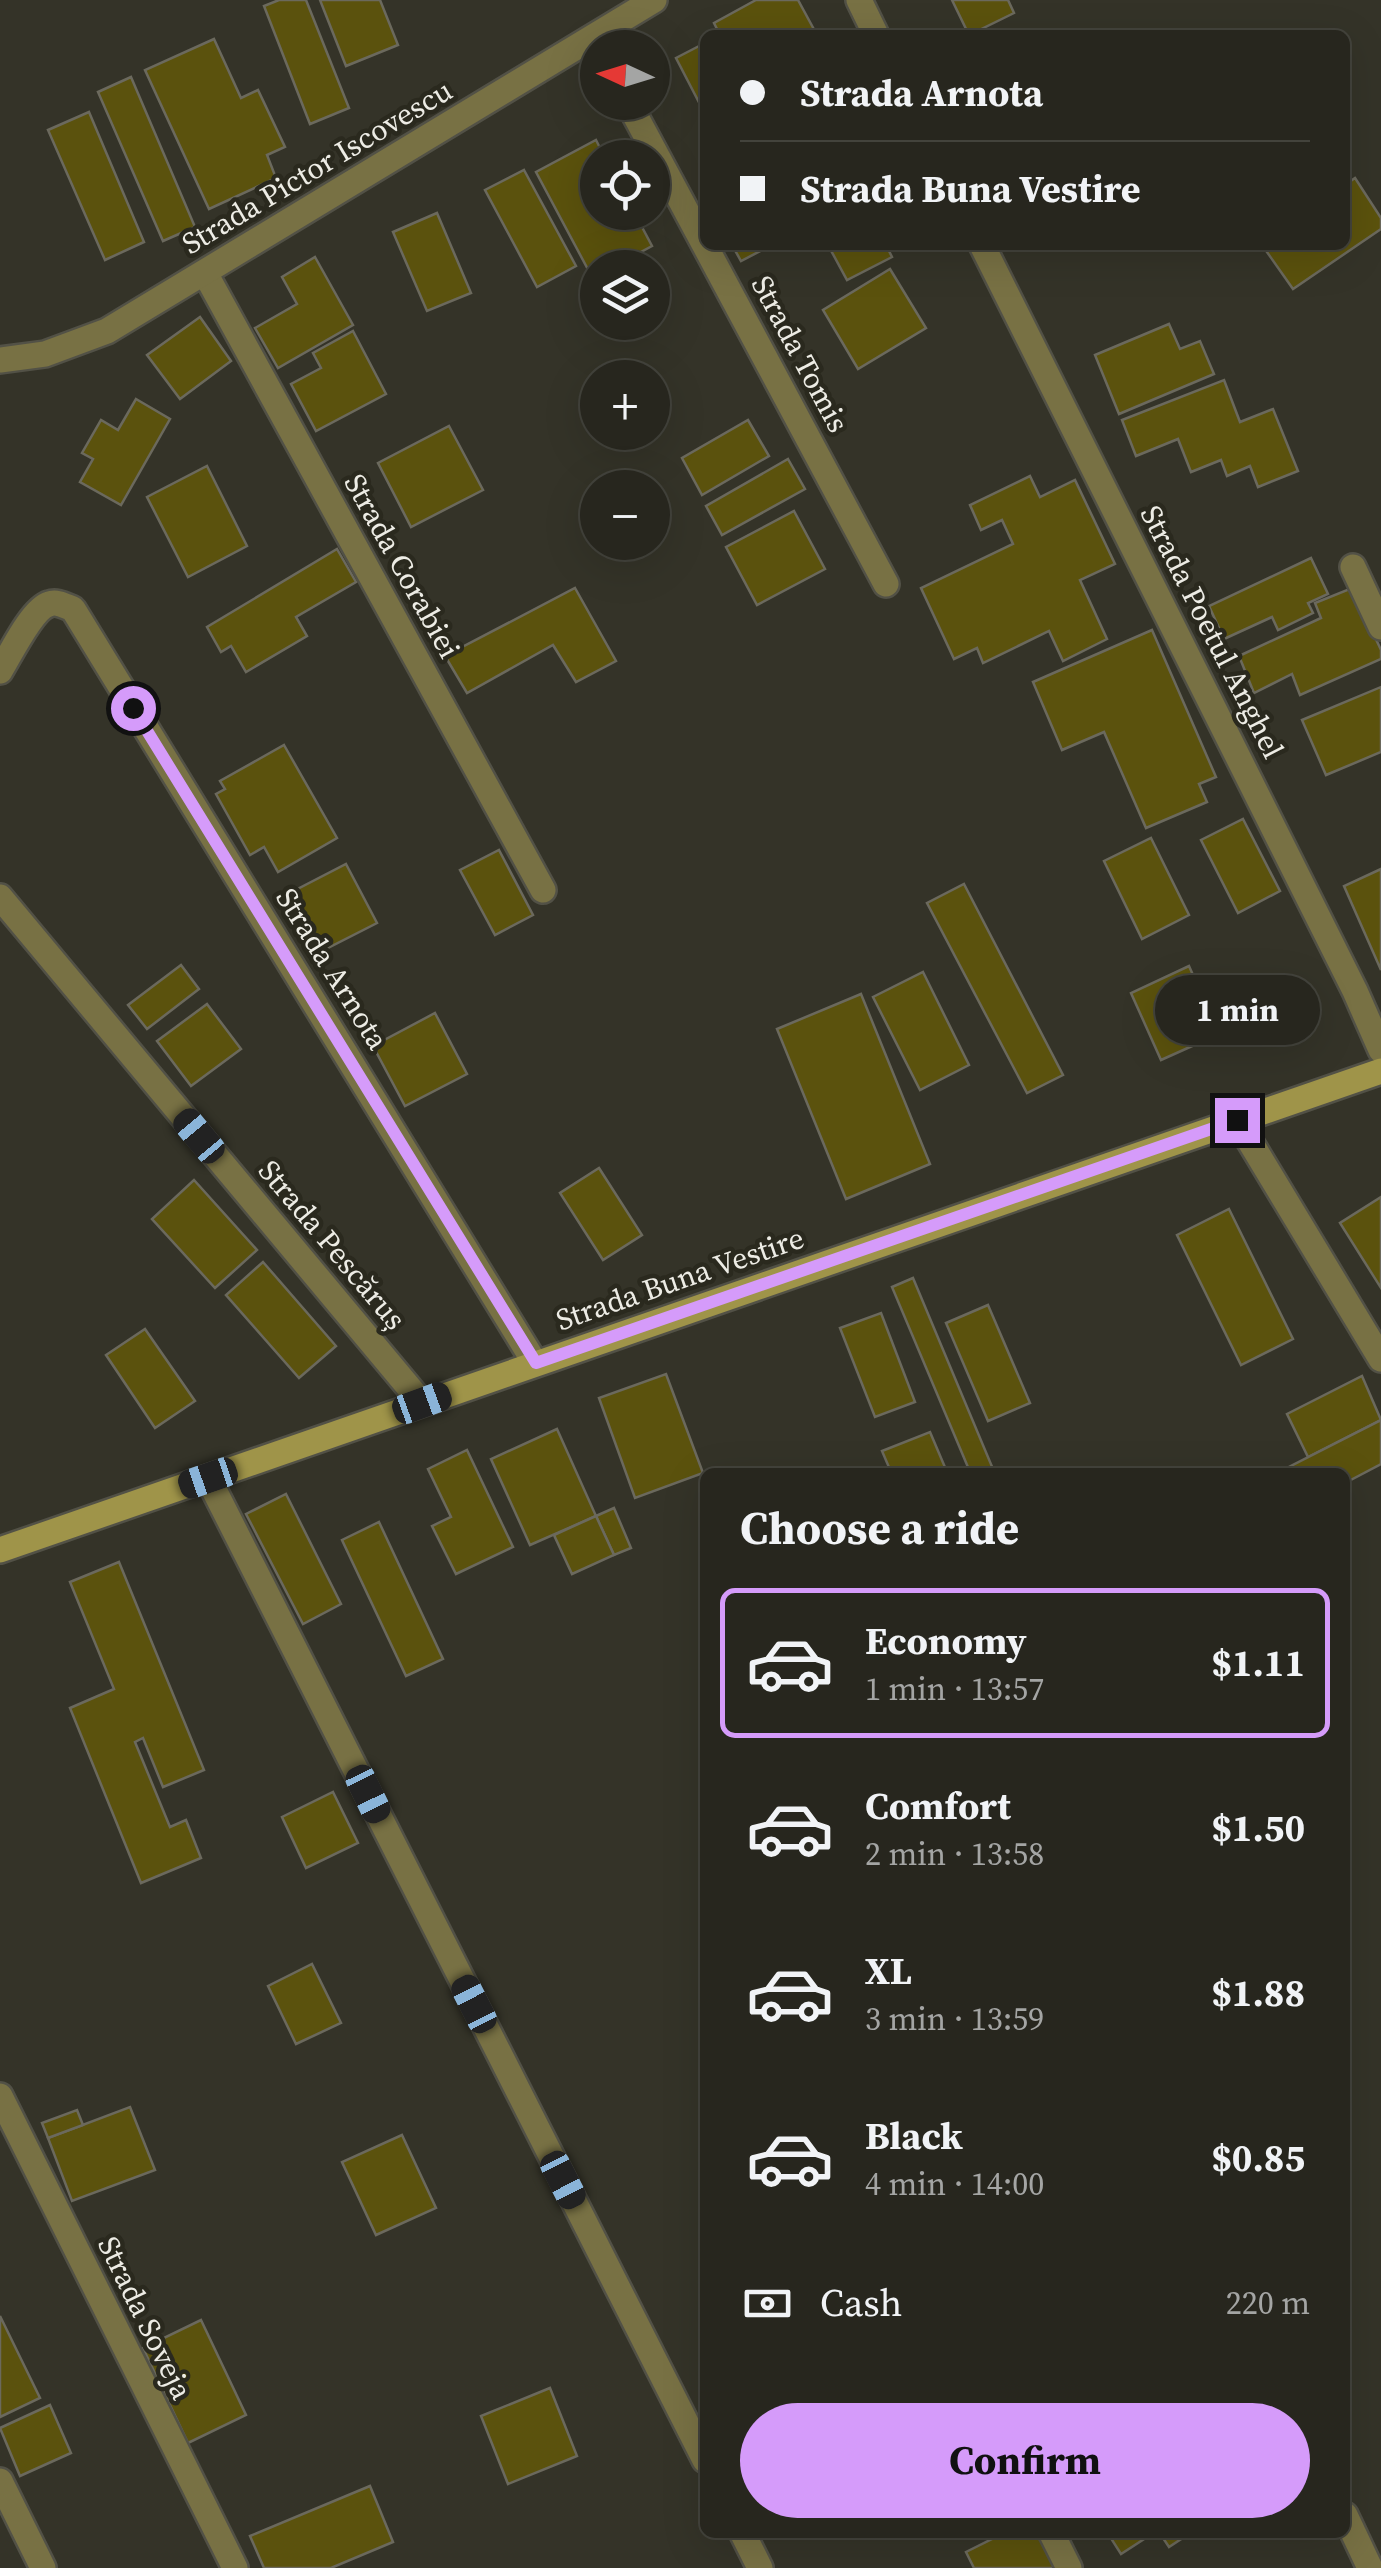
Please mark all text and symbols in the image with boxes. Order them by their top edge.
north arrow [580,30,670,120]
map controls [580,30,670,560]
text: Strada Arnota [800,67,1043,119]
street label: Strada Pictor Iscovescu [174,70,460,264]
button: locate [580,140,670,230]
text: Strada Buna Vestire [800,163,1141,215]
button: layers [580,250,670,340]
street label: Strada Tomis [742,268,859,439]
button: + [580,360,670,450]
street label: Strada Corabiei [335,466,470,665]
button: − [580,470,670,560]
street label: Strada Poetul Anghel [1131,498,1294,765]
route start [111,686,156,731]
street label: Strada Arnota [266,880,399,1058]
callout: 1 min [1154,975,1320,1045]
text: 1 min [1196,988,1279,1032]
route end [1215,1098,1260,1143]
car [168,1103,230,1169]
street label: Strada Pescăruș [249,1151,416,1338]
street label: Strada Buna Vestire [550,1217,809,1340]
car [389,1379,455,1427]
car [175,1454,241,1502]
text: Choose a ride [740,1497,1019,1559]
text: Economy [865,1615,1027,1667]
icon: car [745,1618,835,1708]
text: $1.11 [1211,1637,1305,1689]
text: 1 min · 13:57 [865,1667,1044,1711]
car [341,1760,395,1828]
text: Comfort [865,1780,1011,1832]
icon: car [745,1783,835,1873]
text: $1.50 [1211,1802,1305,1854]
text: 2 min · 13:58 [865,1832,1044,1876]
text: XL [865,1945,912,1997]
icon: car [745,1948,835,2038]
text: $1.88 [1211,1967,1305,2019]
car [447,1970,501,2038]
text: 3 min · 13:59 [865,1997,1044,2041]
text: Black [865,2110,963,2162]
icon: car [745,2113,835,2203]
text: $0.85 [1211,2132,1305,2184]
car [536,2146,590,2214]
text: 4 min · 14:00 [865,2162,1044,2206]
street label: Strada Soveja [88,2229,203,2407]
icon: cash [740,2276,795,2331]
text: Cash [820,2277,902,2329]
text: 220 m [1226,2281,1310,2325]
button: Confirm [740,2403,1310,2518]

